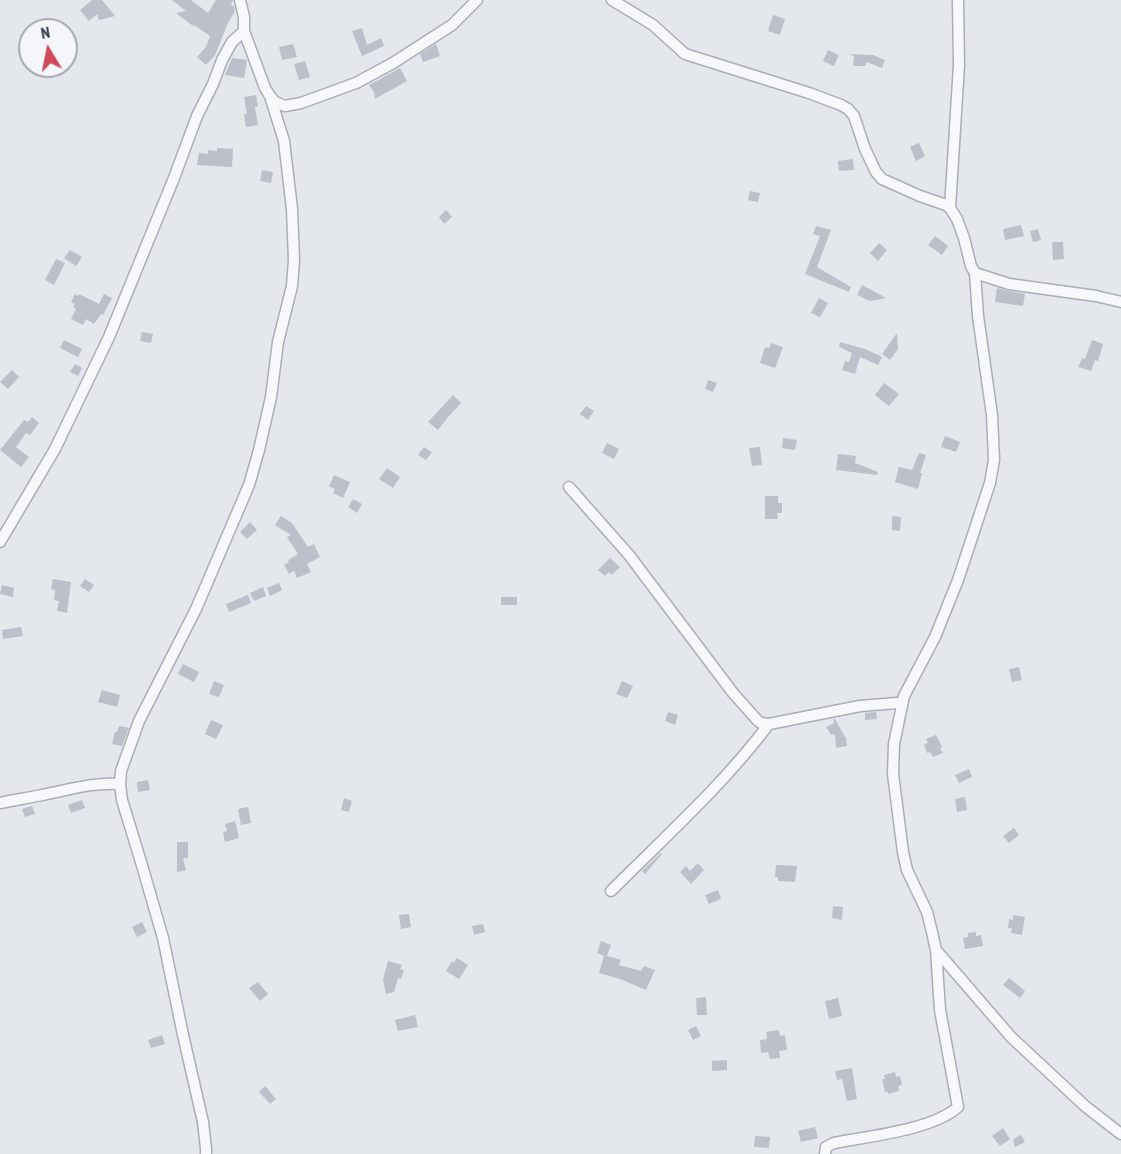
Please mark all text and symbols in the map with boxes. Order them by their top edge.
north arrow [18,18,78,78]
text: N [39,22,51,43]

